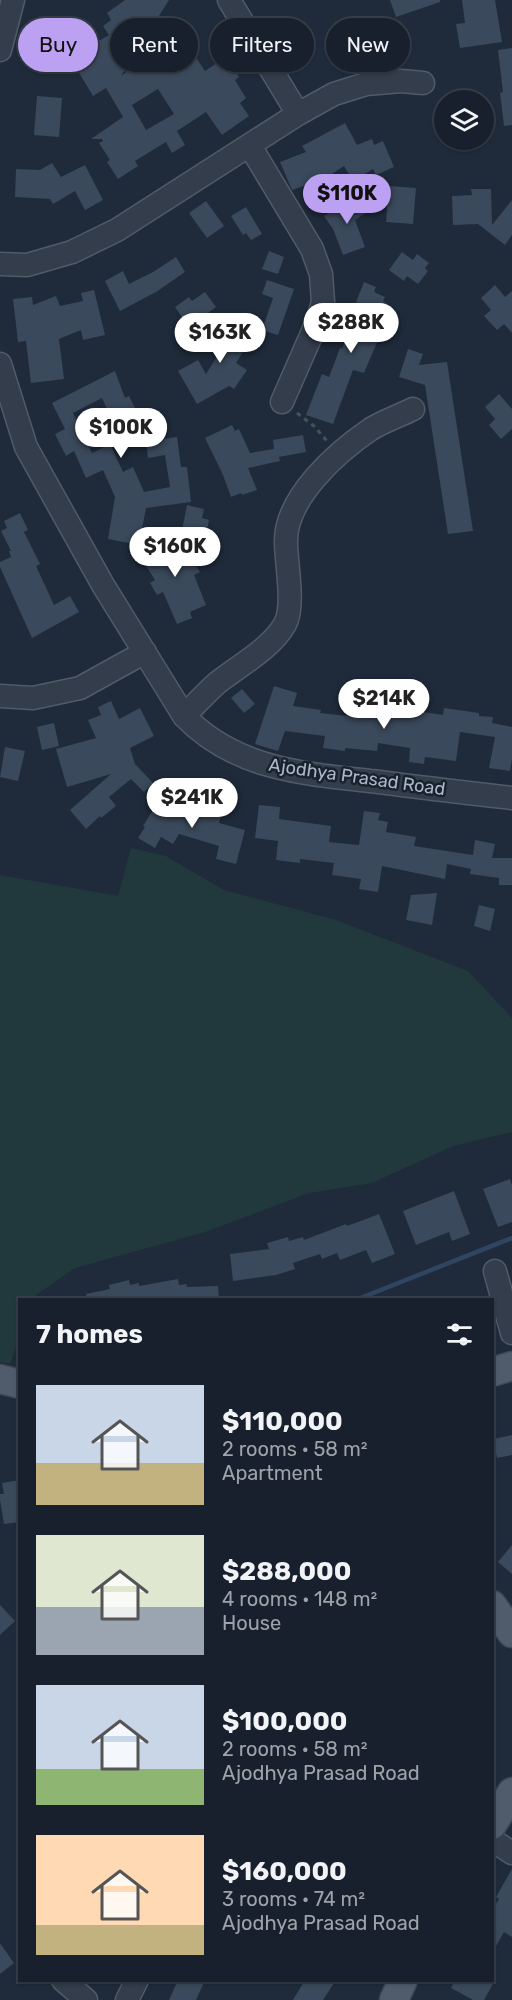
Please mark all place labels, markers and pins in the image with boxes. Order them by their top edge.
pin: $110K [305,174,389,225]
pin: $288K [309,303,393,354]
pin: $163K [178,313,262,364]
pin: $100K [79,408,163,459]
pin: $160K [133,527,217,578]
pin: $214K [342,679,426,730]
pin: $241K [150,778,234,829]

